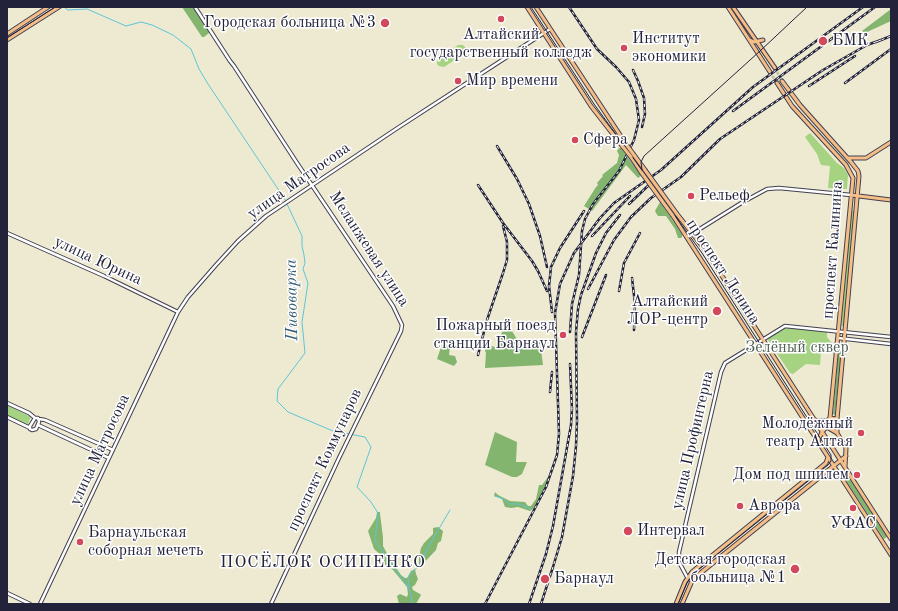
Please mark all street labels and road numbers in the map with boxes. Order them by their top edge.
street label: улица Матросова [244,138,354,224]
street label: проспект Калинина [819,180,847,320]
street label: Меланжевая улица [325,188,413,310]
street label: проспект Ленина [682,216,764,328]
street label: улица Юрина [51,232,145,290]
street label: улица Профинтерна [668,369,718,511]
street label: проспект Коммунаров [283,386,367,534]
street label: улица Матросова [66,391,134,509]

